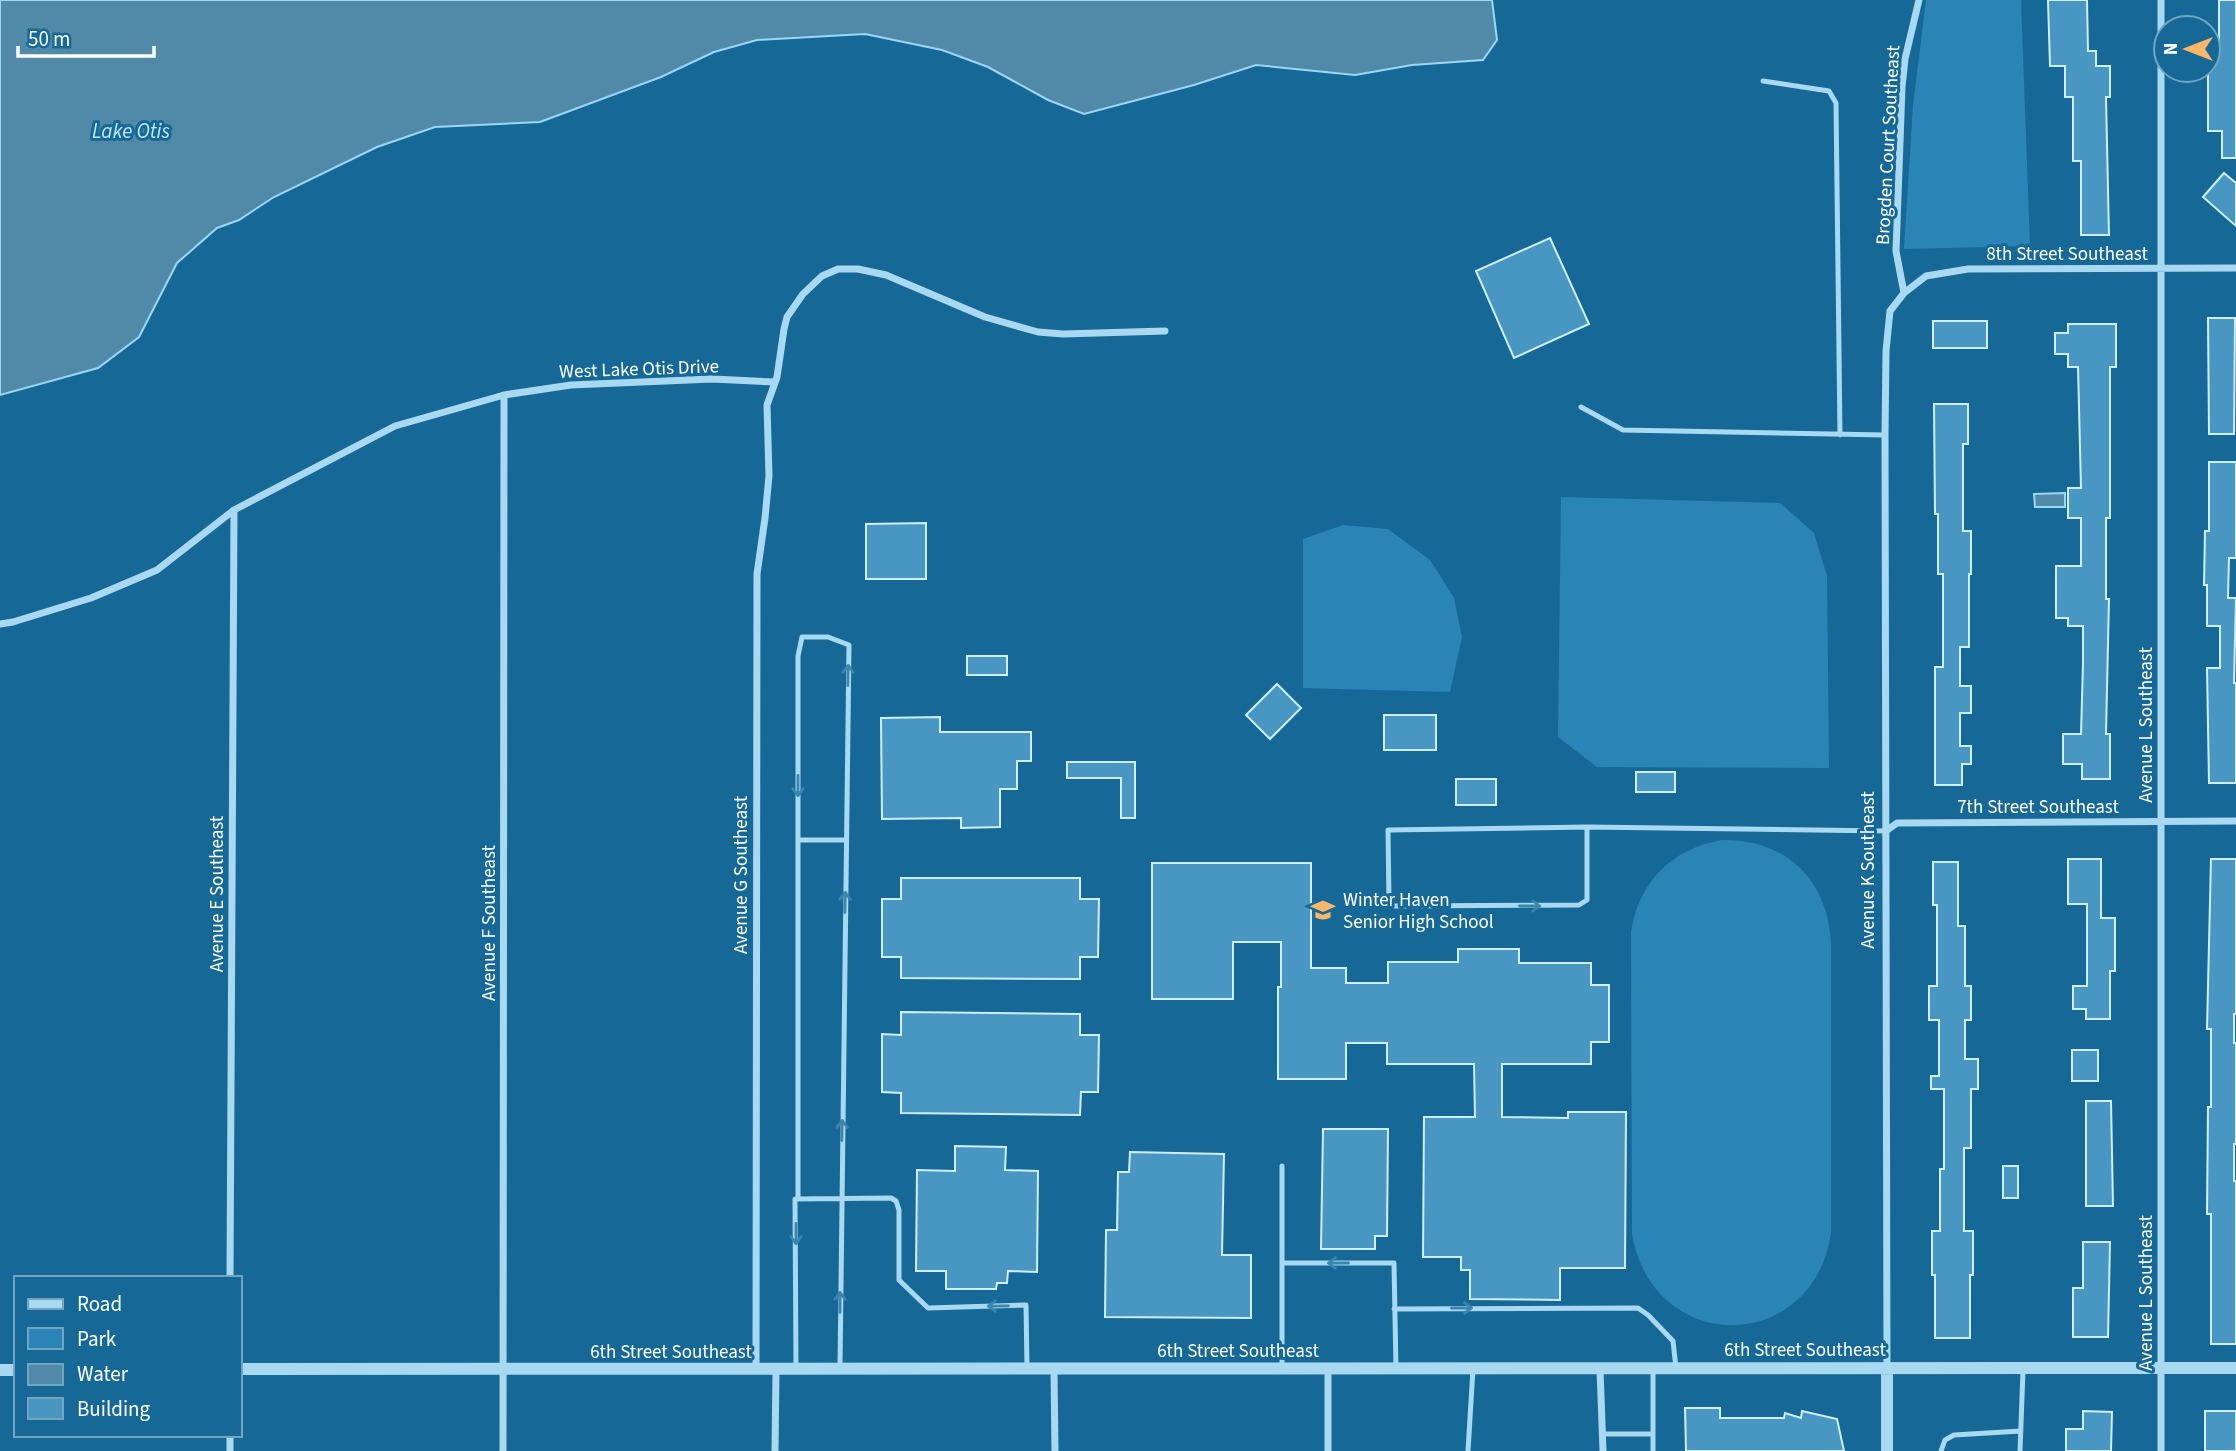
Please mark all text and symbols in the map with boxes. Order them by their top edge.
scale bar [18,14,154,58]
north arrow [2152,14,2222,84]
text: 50 m [28,24,70,54]
text: N [2158,43,2185,55]
street label: Brogden Court Southeast [1870,44,1907,246]
water label: Lake Otis [92,116,170,146]
street label: 8th Street Southeast [1986,241,2148,268]
street label: West Lake Otis Drive [559,353,719,386]
street label: Avenue L Southeast [2133,647,2160,803]
one-way arrow [842,664,855,687]
one-way arrow [791,775,805,798]
street label: Avenue K Southeast [1855,791,1882,949]
street label: 7th Street Southeast [1957,794,2119,821]
street label: Avenue G Southeast [728,795,755,954]
street label: Avenue E Southeast [204,815,231,972]
street label: Avenue F Southeast [476,845,503,1001]
place label: Winter Haven Senior High School [1343,887,1494,936]
one-way arrow [838,891,852,914]
school or university icon: Winter Haven Senior High School [1309,896,1337,924]
one-way arrow [1519,899,1542,913]
one-way arrow [835,1119,848,1142]
street label: Avenue L Southeast [2133,1215,2160,1371]
one-way arrow [789,1222,803,1245]
one-way arrow [1327,1256,1350,1270]
legend [14,1276,242,1437]
text: Road [77,1289,122,1319]
one-way arrow [833,1291,847,1314]
one-way arrow [987,1299,1010,1313]
one-way arrow [1451,1301,1474,1315]
text: Park [77,1324,117,1354]
street label: 6th Street Southeast [1724,1337,1886,1364]
street label: 6th Street Southeast [1157,1338,1319,1365]
street label: 6th Street Southeast [590,1339,752,1366]
text: Water [77,1359,129,1389]
text: Building [77,1394,151,1424]

